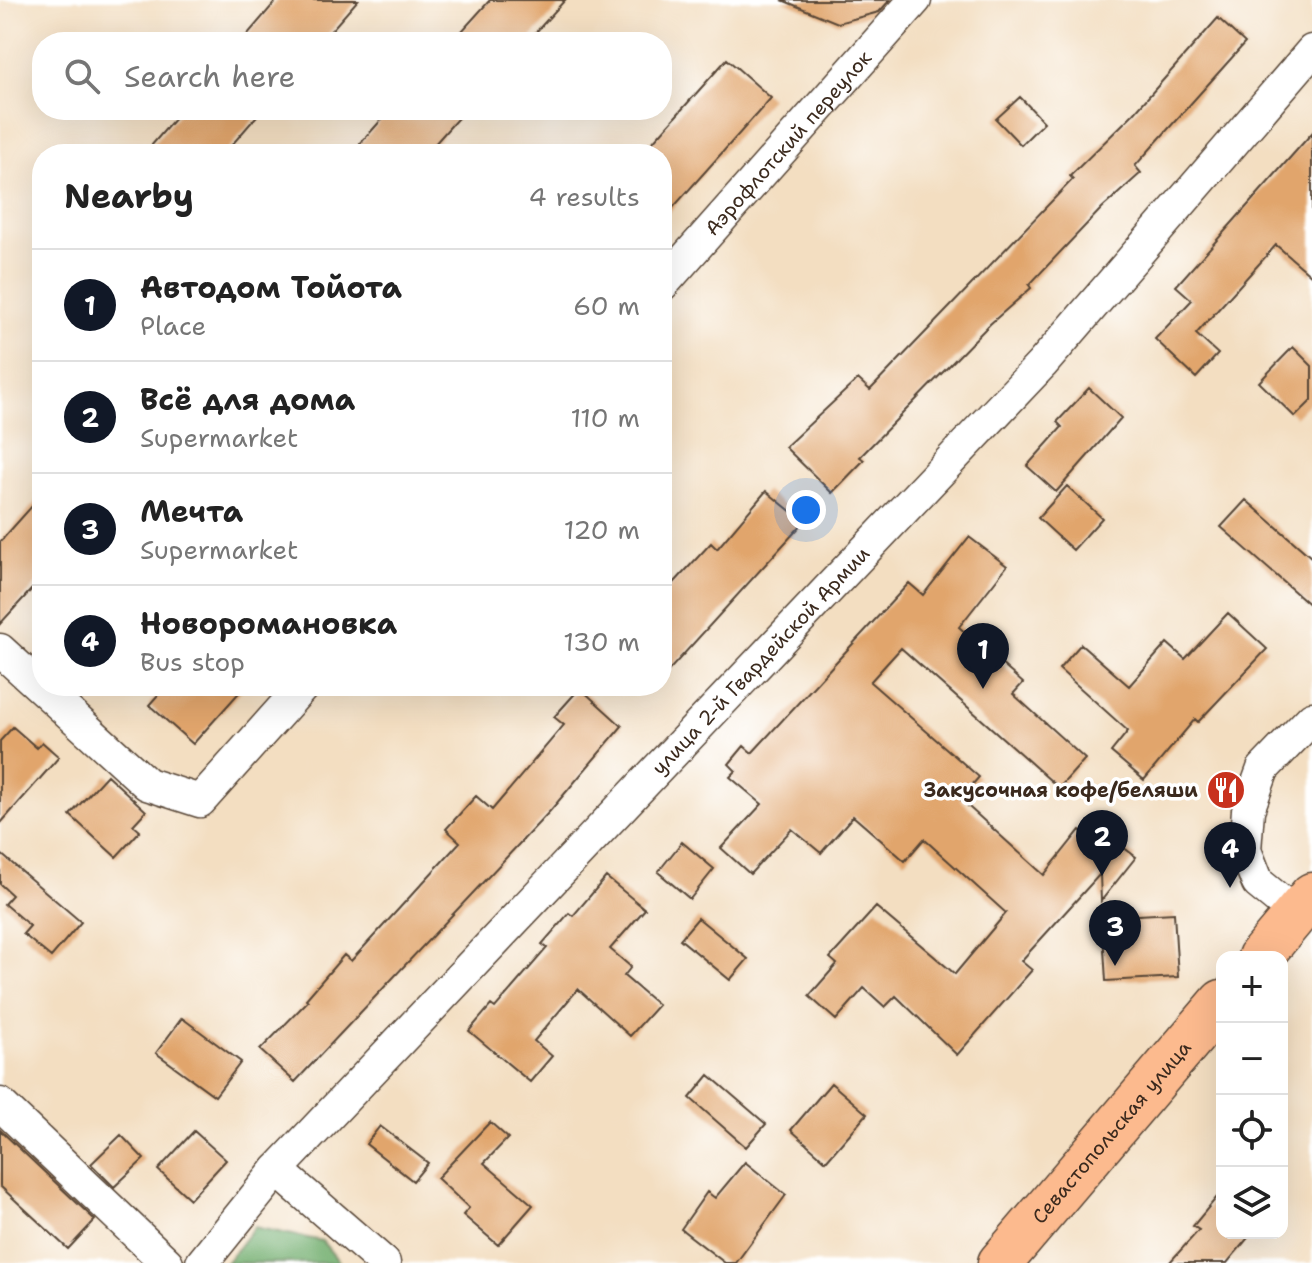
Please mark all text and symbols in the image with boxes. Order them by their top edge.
search box [32,32,672,120]
street label: Аэрофлотский переулок [699,45,877,241]
icon: search [60,54,104,98]
text: Search here [124,56,295,97]
text: Nearby [64,173,194,219]
text: 4 results [528,179,640,214]
text: Автодом Тойота [140,267,402,308]
text: 1 [84,288,96,323]
text: 60 m [573,288,640,323]
text: Place [140,308,206,343]
text: Всё для дома [140,379,355,420]
text: 2 [81,400,99,435]
text: 110 m [570,400,640,435]
text: Supermarket [140,420,298,455]
your location [786,490,826,530]
text: Мечта [140,491,243,532]
text: 3 [81,512,99,547]
text: 120 m [564,512,640,547]
text: Supermarket [140,532,298,567]
street label: улица 2-й Гвардейской Армии [646,541,875,780]
text: Новоромановка [140,603,397,644]
pin: 1 [957,623,1009,689]
text: 4 [81,624,99,659]
text: 130 m [563,624,640,659]
text: Bus stop [140,644,245,679]
restaurant icon: Закусочная кофе/беляши [1205,769,1247,811]
place label: Закусочная кофе/беляши [924,777,1198,803]
pin: 2 [1076,810,1128,876]
pin: 4 [1204,822,1256,888]
pin: 3 [1089,900,1141,966]
map controls [1216,951,1288,1239]
button: + [1216,951,1288,1023]
button: − [1216,1023,1288,1095]
street label: Севастопольская улица [1026,1035,1197,1229]
button: locate [1216,1095,1288,1167]
button: layers [1216,1167,1288,1239]

